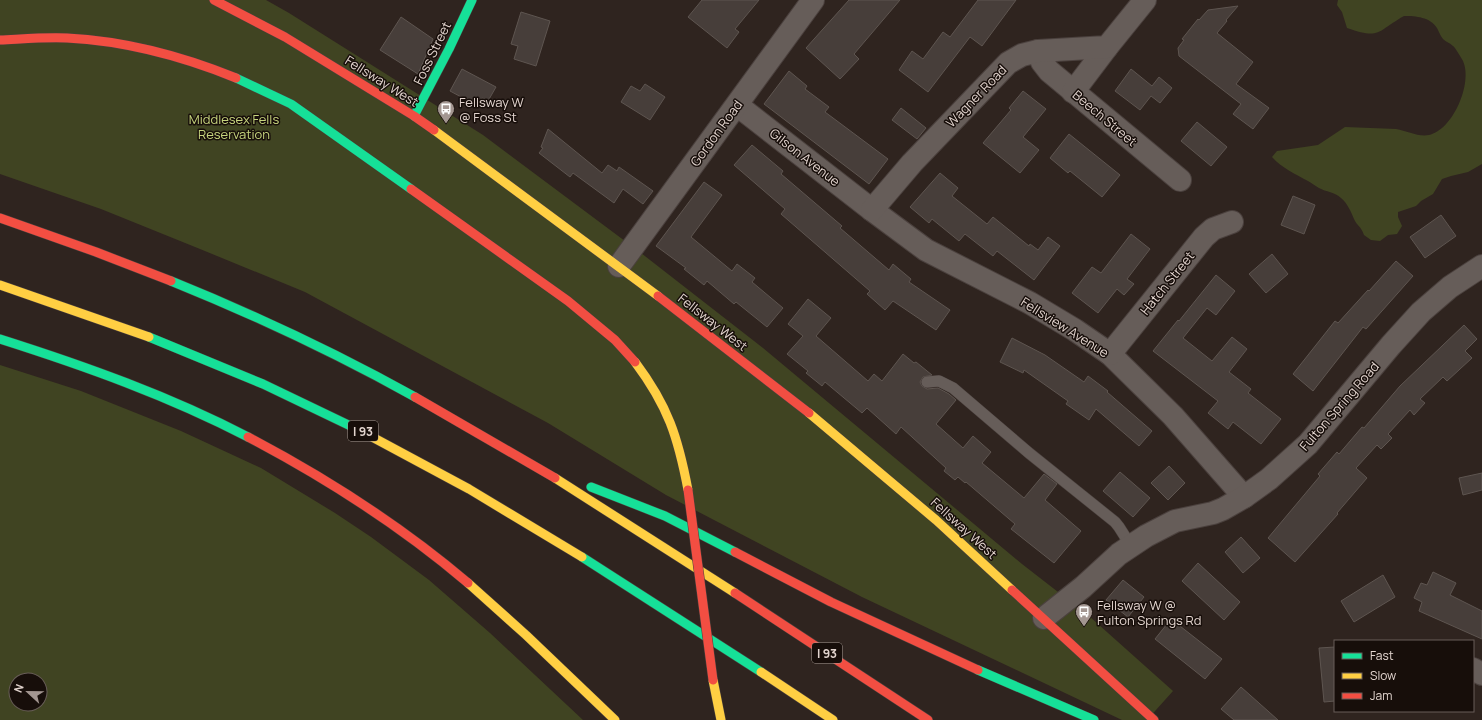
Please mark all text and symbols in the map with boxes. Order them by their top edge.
street label: Foss Street [409,18,455,88]
street label: Fellsway West [342,51,422,111]
street label: Wagner Road [942,61,1010,131]
street label: Beech Street [1069,86,1141,150]
place label: Fellsway W @ Foss St [459,93,524,126]
street label: Gordon Road [686,96,746,170]
bus stop icon: Fellsway W @ Foss St [436,99,456,124]
park label: Middlesex Fells Reservation [189,110,279,143]
street label: Gilson Avenue [766,124,844,190]
street label: Hatch Street [1136,248,1198,318]
street label: Fellsway West [675,289,751,355]
street label: Fellsview Avenue [1018,293,1113,362]
street label: Fulton Spring Road [1295,358,1383,454]
road number: I 93 [348,421,378,441]
street label: Fellsway West [927,493,1001,563]
place label: Fellsway W @ Fulton Springs Rd [1097,596,1201,629]
bus stop icon: Fellsway W @ Fulton Springs Rd [1074,602,1094,627]
legend [1334,640,1474,712]
road number: I 93 [812,643,842,663]
text: Fast [1370,647,1394,664]
text: Slow [1370,667,1396,684]
north arrow [8,672,48,712]
text: N [10,682,27,695]
text: Jam [1370,687,1392,704]

